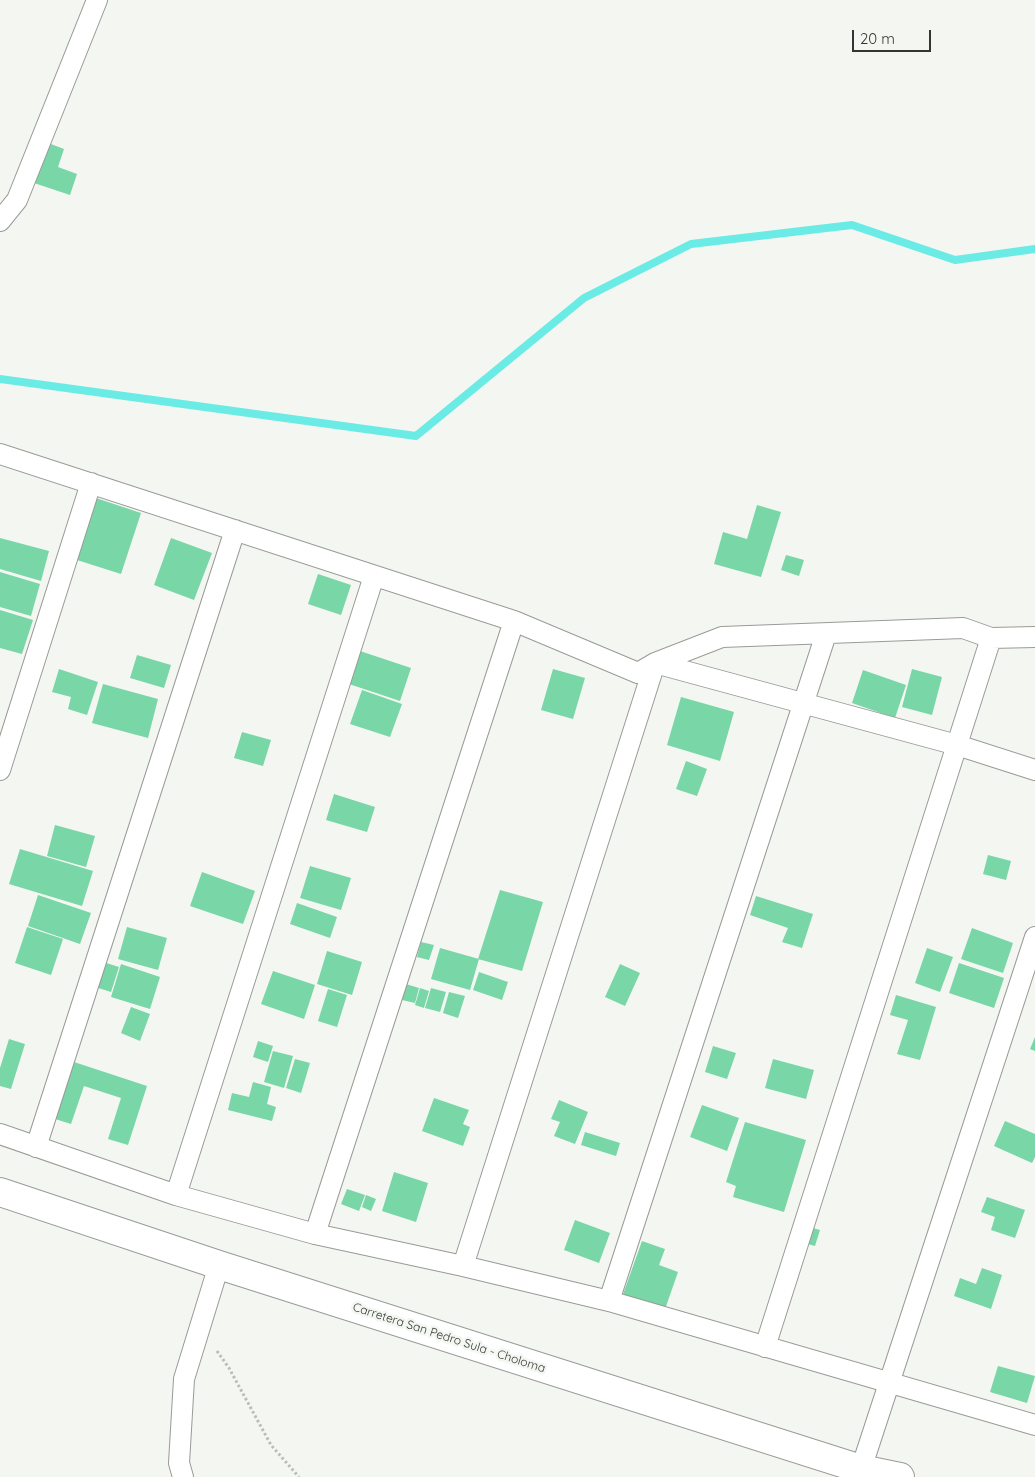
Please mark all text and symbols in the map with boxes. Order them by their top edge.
scale bar [855,20,934,52]
text: 20 m [860,29,895,48]
street label: Carretera San Pedro Sula - Choloma [351,1300,547,1376]

